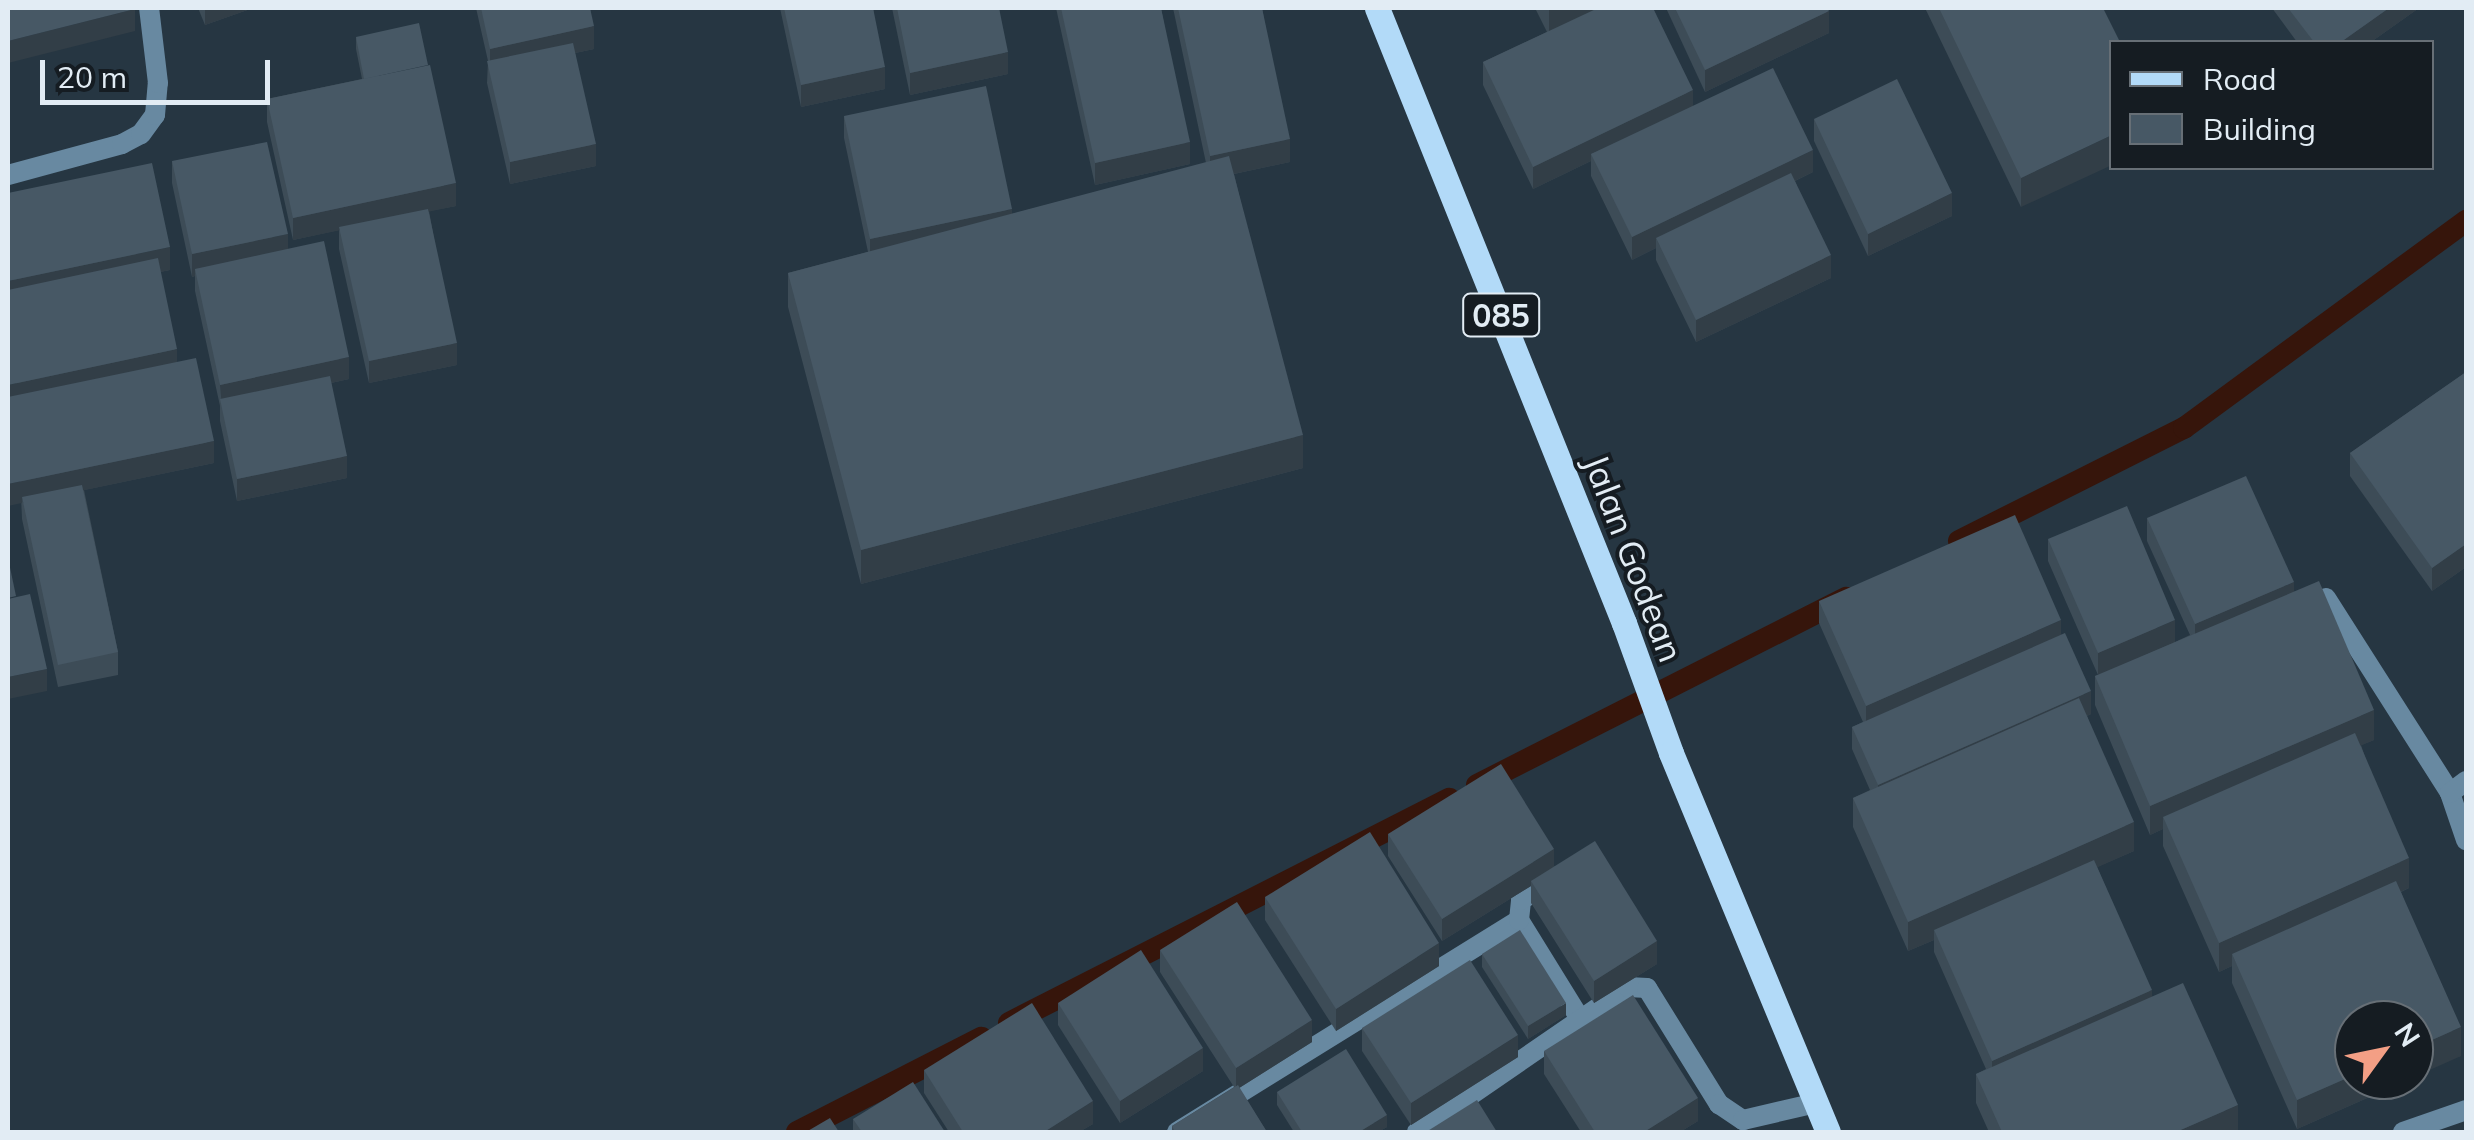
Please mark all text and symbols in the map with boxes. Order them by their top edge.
scale bar [45,40,275,102]
legend [2109,40,2434,170]
text: 20 m [57,58,127,96]
text: Road [2203,60,2277,98]
text: Building [2203,110,2316,148]
road number: 085 [1461,288,1541,342]
street label: Jalan Godean [1575,448,1693,668]
north arrow [2334,1000,2434,1100]
text: N [2387,1016,2428,1053]

